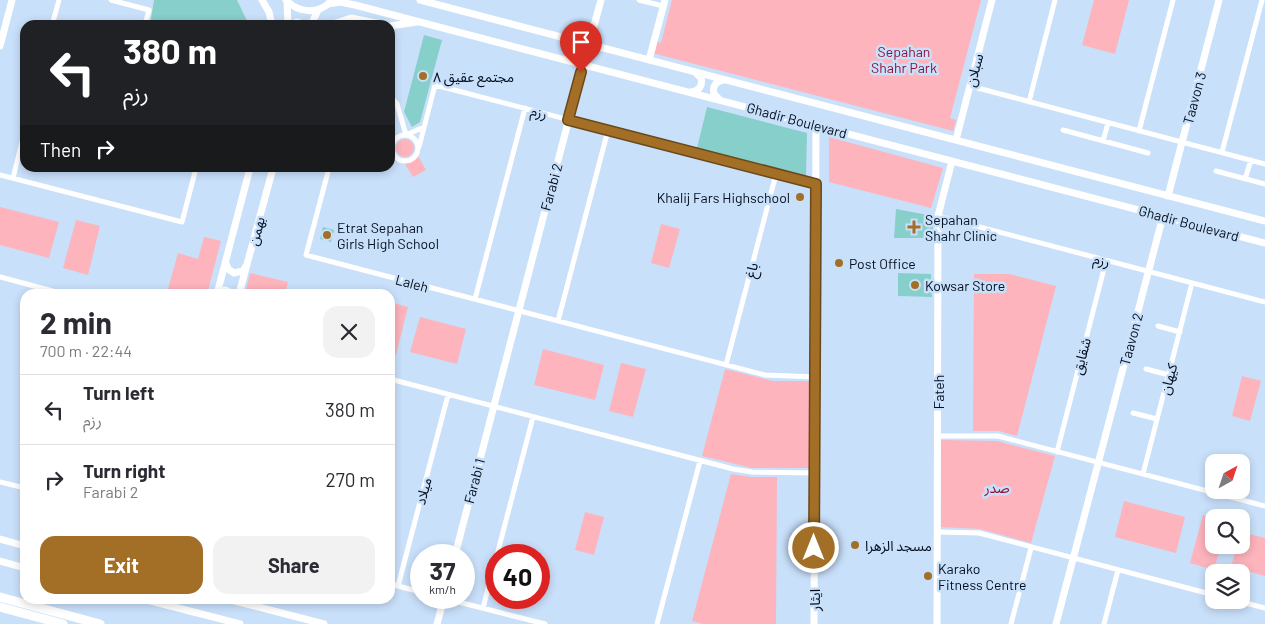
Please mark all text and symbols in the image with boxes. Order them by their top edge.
pin [560,21,602,72]
icon: arrive [567,28,595,56]
text: 380 m [123,29,217,71]
icon: left [40,40,105,105]
park label: Sepahan Shahr Park [871,43,937,76]
street label: سبلان [961,51,988,89]
place label: مجتمع عقیق ۸ [433,68,514,88]
marker: مجتمع عقیق ۸ [417,70,429,82]
street label: Taavon 3 [1179,70,1209,126]
text: رزم [123,79,149,105]
street label: Ghadir Boulevard [745,98,849,142]
street label: رزم [528,102,549,125]
icon: right [91,135,119,163]
text: Then [40,138,81,161]
street label: Farabi 2 [537,161,565,213]
place label: Khalij Fars Highschool [657,189,790,206]
marker: Khalij Fars Highschool [794,191,806,203]
street label: Ghadir Boulevard [1137,201,1241,245]
place label: Sepahan Shahr Clinic [925,211,997,244]
street label: بهمن [244,214,269,248]
place label: Etrat Sepahan Girls High School [337,219,439,252]
marker: Sepahan Shahr Clinic [907,220,921,234]
marker: Etrat Sepahan Girls High School [321,229,333,241]
street label: رزم [1091,250,1112,273]
place label: Post Office [849,255,916,272]
marker: Post Office [833,257,845,269]
street label: باغ [741,260,764,280]
street label: Laleh [394,270,430,296]
place label: Kowsar Store [925,277,1005,294]
marker: Kowsar Store [909,279,921,291]
text: 2 min [40,304,112,340]
button: close [323,306,375,358]
street label: Taavon 2 [1116,311,1146,367]
street label: شقایق [1068,336,1096,377]
text: 700 m · 22:44 [40,341,132,360]
street label: کیهان [1156,361,1181,397]
street label: Fateh [930,375,947,409]
text: Turn left [83,381,154,404]
icon: left [40,396,68,424]
text: 380 m [325,398,375,421]
text: رزم [83,410,102,429]
north arrow [1205,454,1250,499]
map controls [1205,454,1250,609]
street label: Farabi 1 [460,457,488,505]
text: Turn right [83,459,165,482]
icon: right [40,466,68,494]
text: 270 m [326,468,375,491]
street label: میلاد [411,475,435,507]
park label: صدر [983,479,1010,497]
text: Farabi 2 [83,482,138,501]
button: search [1205,509,1250,554]
position arrow [787,521,839,573]
button: Exit [40,536,203,594]
button: Share [213,536,375,594]
place label: مسجد الزهرا [865,537,932,555]
marker: مسجد الزهرا [849,539,861,551]
speed limit sign: 40 [485,544,550,609]
text: 37 [430,555,455,585]
place label: Karako Fitness Centre [938,560,1027,593]
button: layers [1205,564,1250,609]
marker: Karako Fitness Centre [922,570,934,582]
text: km/h [429,582,456,596]
street label: ایثار [806,589,824,612]

